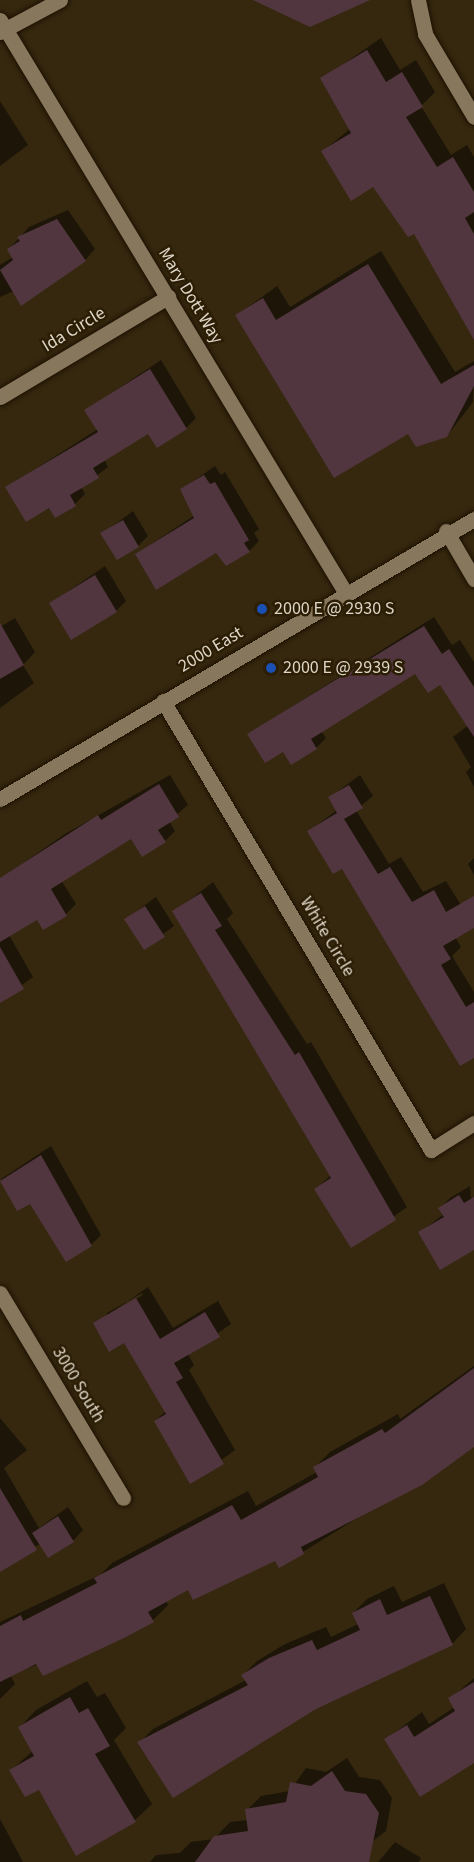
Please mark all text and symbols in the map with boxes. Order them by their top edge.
street label: Mary Dott Way [153,244,227,348]
street label: Ida Circle [38,303,110,357]
place label: 2000 E @ 2930 S [274,598,394,620]
marker: 2000 E @ 2930 S [255,602,269,616]
street label: 2000 East [175,622,247,678]
place label: 2000 E @ 2939 S [283,657,403,679]
marker: 2000 E @ 2939 S [264,661,278,675]
street label: White Circle [295,893,359,981]
street label: 3000 South [47,1343,109,1427]

